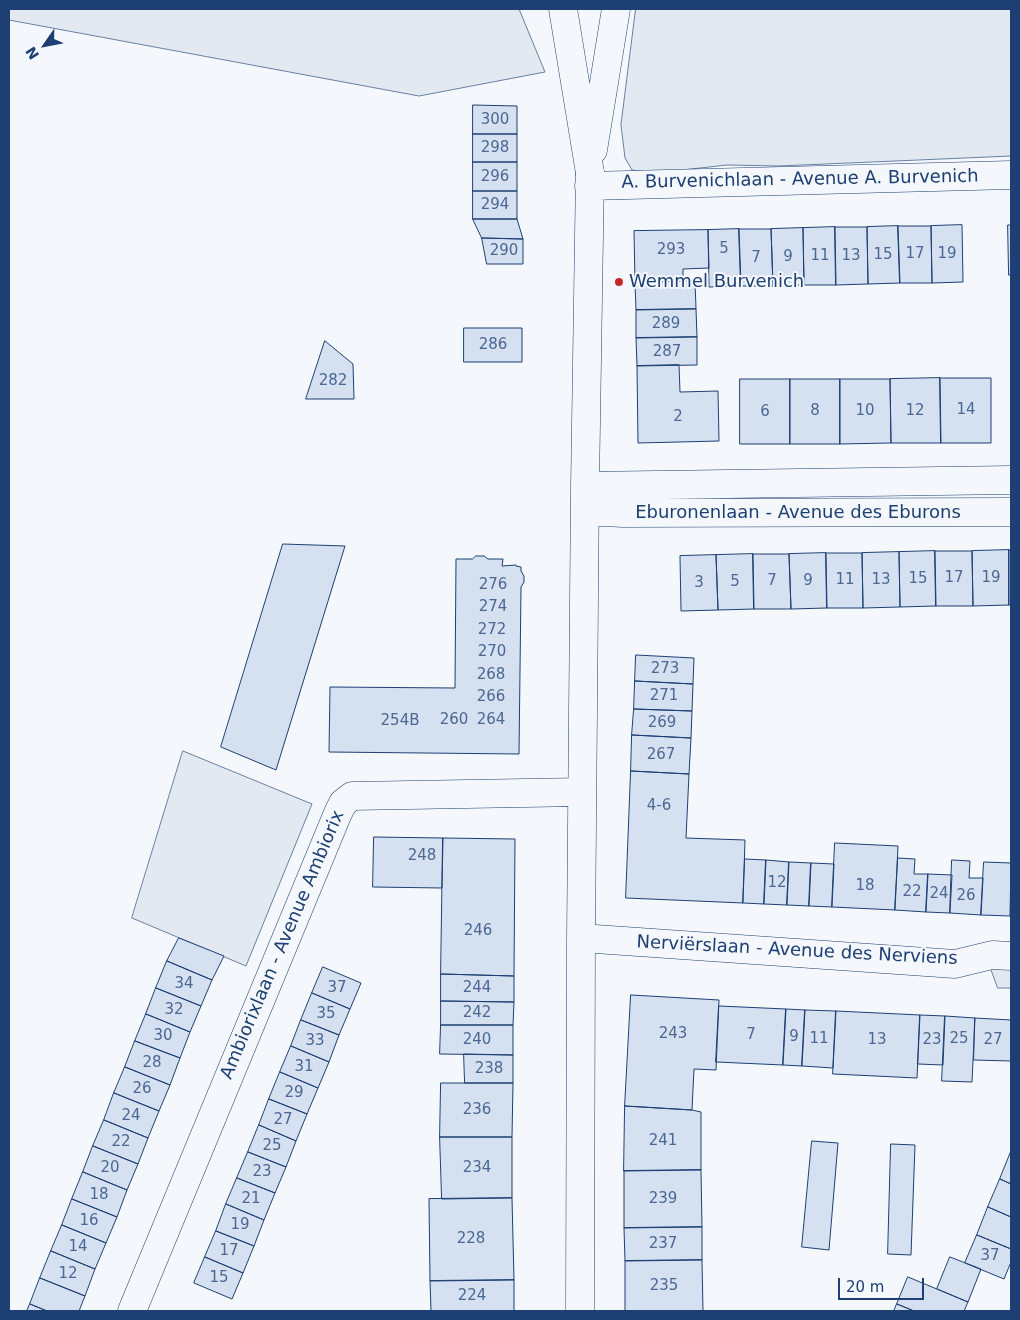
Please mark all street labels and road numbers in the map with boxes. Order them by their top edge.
street label: A. Burvenichlaan - Avenue A. Burvenich [621,166,979,194]
street label: Eburonenlaan - Avenue des Eburons [635,502,961,524]
street label: Ambiorixlaan - Avenue Ambiorix [216,807,350,1083]
street label: Nerviërslaan - Avenue des Nerviens [636,932,958,970]

